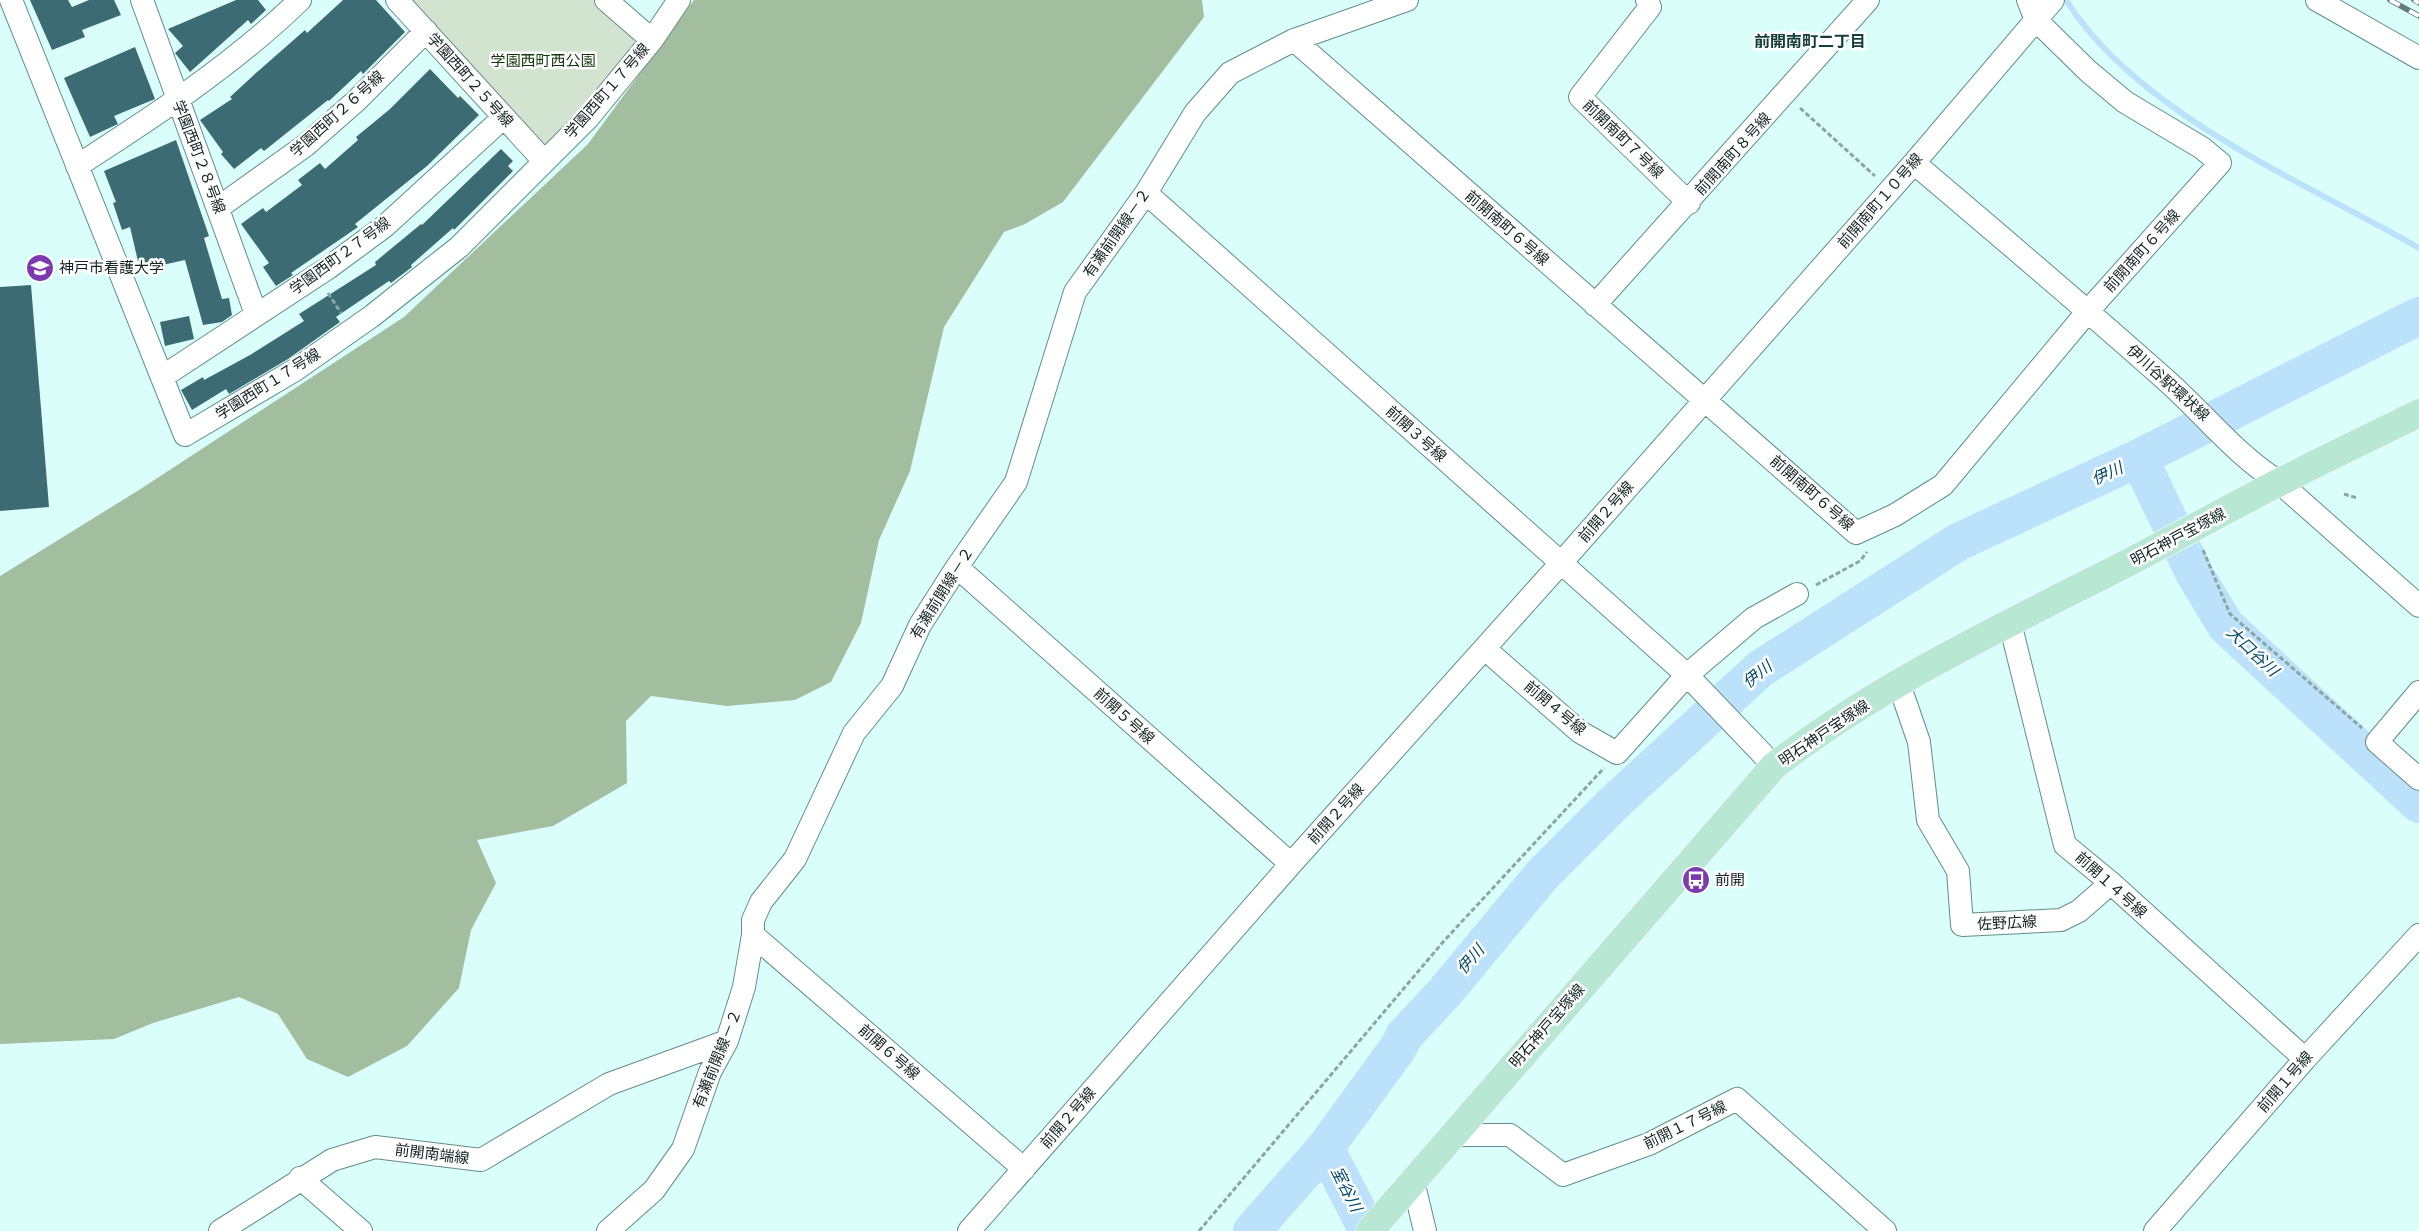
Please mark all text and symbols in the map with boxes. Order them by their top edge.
street label: 学園西町２５号線 [422,28,518,131]
district label: 前開南町二丁目 [1754,30,1866,52]
street label: 学園西町１７号線 [559,38,654,143]
park label: 学園西町西公園 [490,50,596,71]
street label: 学園西町２６号線 [285,66,388,162]
street label: 前開南町７号線 [1578,95,1668,183]
street label: 学園西町２８号線 [168,97,231,217]
street label: 前開南町８号線 [1690,108,1776,200]
street label: 前開南町１０号線 [1832,148,1927,253]
street label: 有瀬前開線－２ [1078,184,1155,282]
street label: 前開南町６号線 [1461,185,1554,270]
street label: 前開南町６号線 [2099,205,2185,297]
street label: 学園西町２７号線 [285,212,394,299]
school or university icon: 神戸市看護大学 [25,253,55,283]
place label: 神戸市看護大学 [59,257,164,278]
street label: 伊川谷駅環状線 [2122,340,2214,426]
street label: 学園西町１７号線 [211,343,324,424]
street label: 前開３号線 [1381,401,1451,467]
street label: 前開南町６号線 [1766,450,1859,535]
water label: 伊川 [2088,455,2128,490]
street label: 前開２号線 [1573,476,1638,547]
street label: 明石神戸宝塚線 [2126,503,2229,570]
street label: 有瀬前開線－２ [905,543,978,643]
water label: 大口谷川 [2222,621,2285,682]
water label: 伊川 [1738,654,1778,693]
street label: 前開４号線 [1520,675,1591,740]
street label: 前開５号線 [1089,683,1159,749]
street label: 明石神戸宝塚線 [1774,695,1873,771]
street label: 前開２号線 [1303,779,1369,849]
street label: 前開１４号線 [2071,847,2152,923]
bus stop icon: 前開 [1681,865,1711,895]
place label: 前開 [1715,869,1745,890]
street label: 佐野広線 [1976,910,2037,935]
water label: 伊川 [1451,938,1490,978]
street label: 明石神戸宝塚線 [1504,979,1589,1072]
street label: 有瀬前開線－２ [687,1006,746,1111]
street label: 前開６号線 [854,1019,925,1084]
street label: 前開１号線 [2252,1046,2317,1117]
street label: 前開２号線 [1035,1082,1100,1153]
street label: 前開１７号線 [1640,1095,1730,1154]
street label: 前開南端線 [394,1139,471,1168]
water label: 室谷川 [1326,1163,1369,1217]

